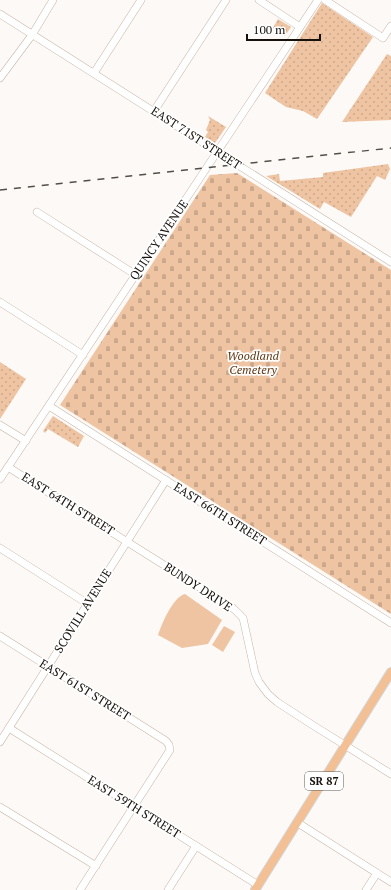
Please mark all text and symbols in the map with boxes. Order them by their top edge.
scale bar [247,16,320,42]
text: 100 m [253,22,286,37]
street label: EAST 71ST STREET [148,103,245,173]
street label: QUINCY AVENUE [126,197,191,283]
park label: Woodland Cemetery [227,348,280,377]
street label: EAST 64TH STREET [19,469,118,539]
street label: EAST 66TH STREET [171,479,270,549]
street label: BUNDY DRIVE [161,559,235,614]
street label: SCOVILL AVENUE [51,566,115,656]
street label: EAST 61ST STREET [37,656,134,724]
street label: EAST 59TH STREET [85,772,184,842]
road number: SR 87 [305,772,343,790]

